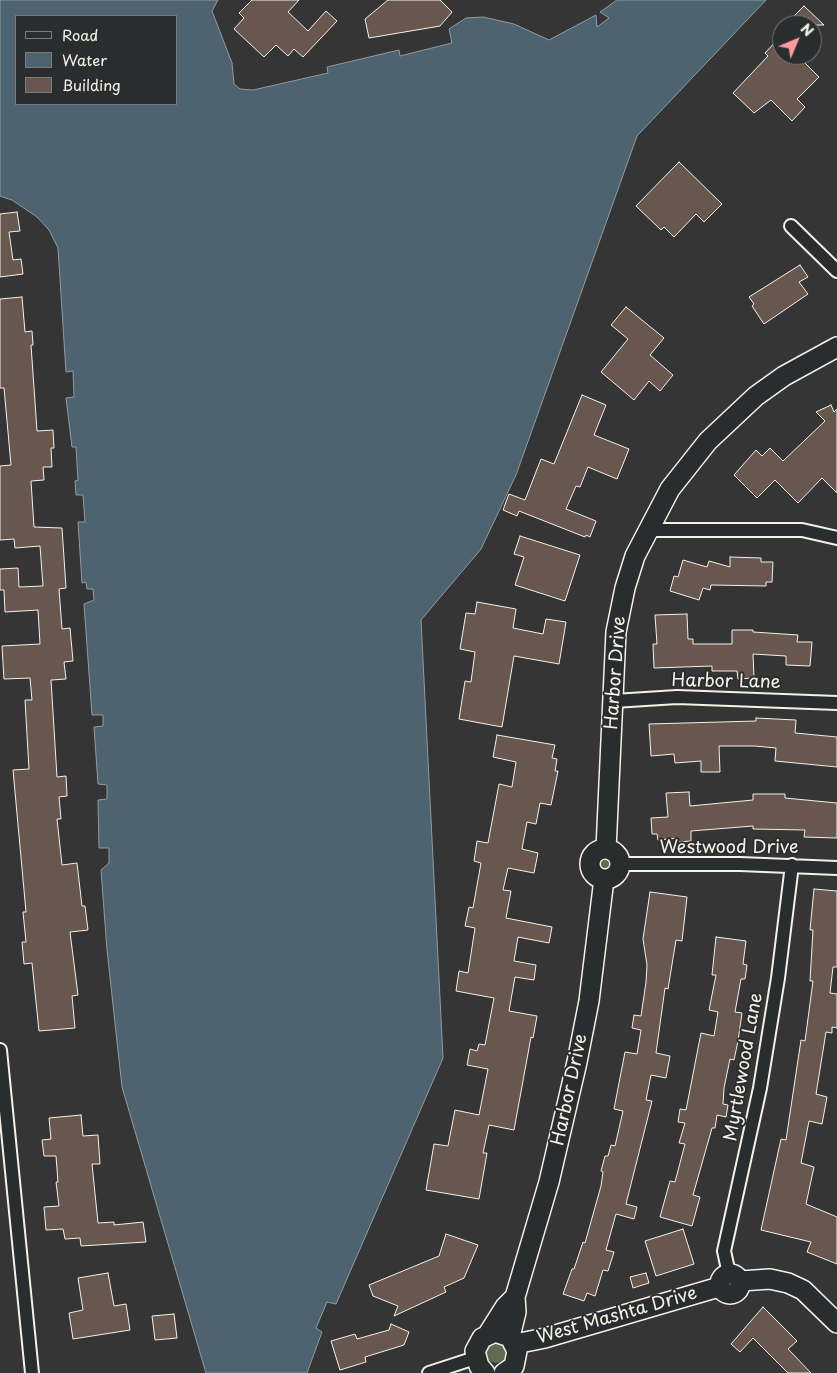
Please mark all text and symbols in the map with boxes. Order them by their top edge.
legend [15,15,178,105]
north arrow [772,15,822,65]
text: N [796,18,819,41]
text: Road [62,23,98,46]
text: Water [62,48,107,71]
text: Building [62,73,121,96]
street label: Harbor Drive [601,616,631,730]
street label: Harbor Lane [671,670,781,694]
street label: Westwood Drive [659,837,799,859]
street label: Myrtlewood Lane [720,991,768,1143]
street label: Harbor Drive [548,1032,592,1148]
street label: West Mashta Drive [534,1283,700,1349]

